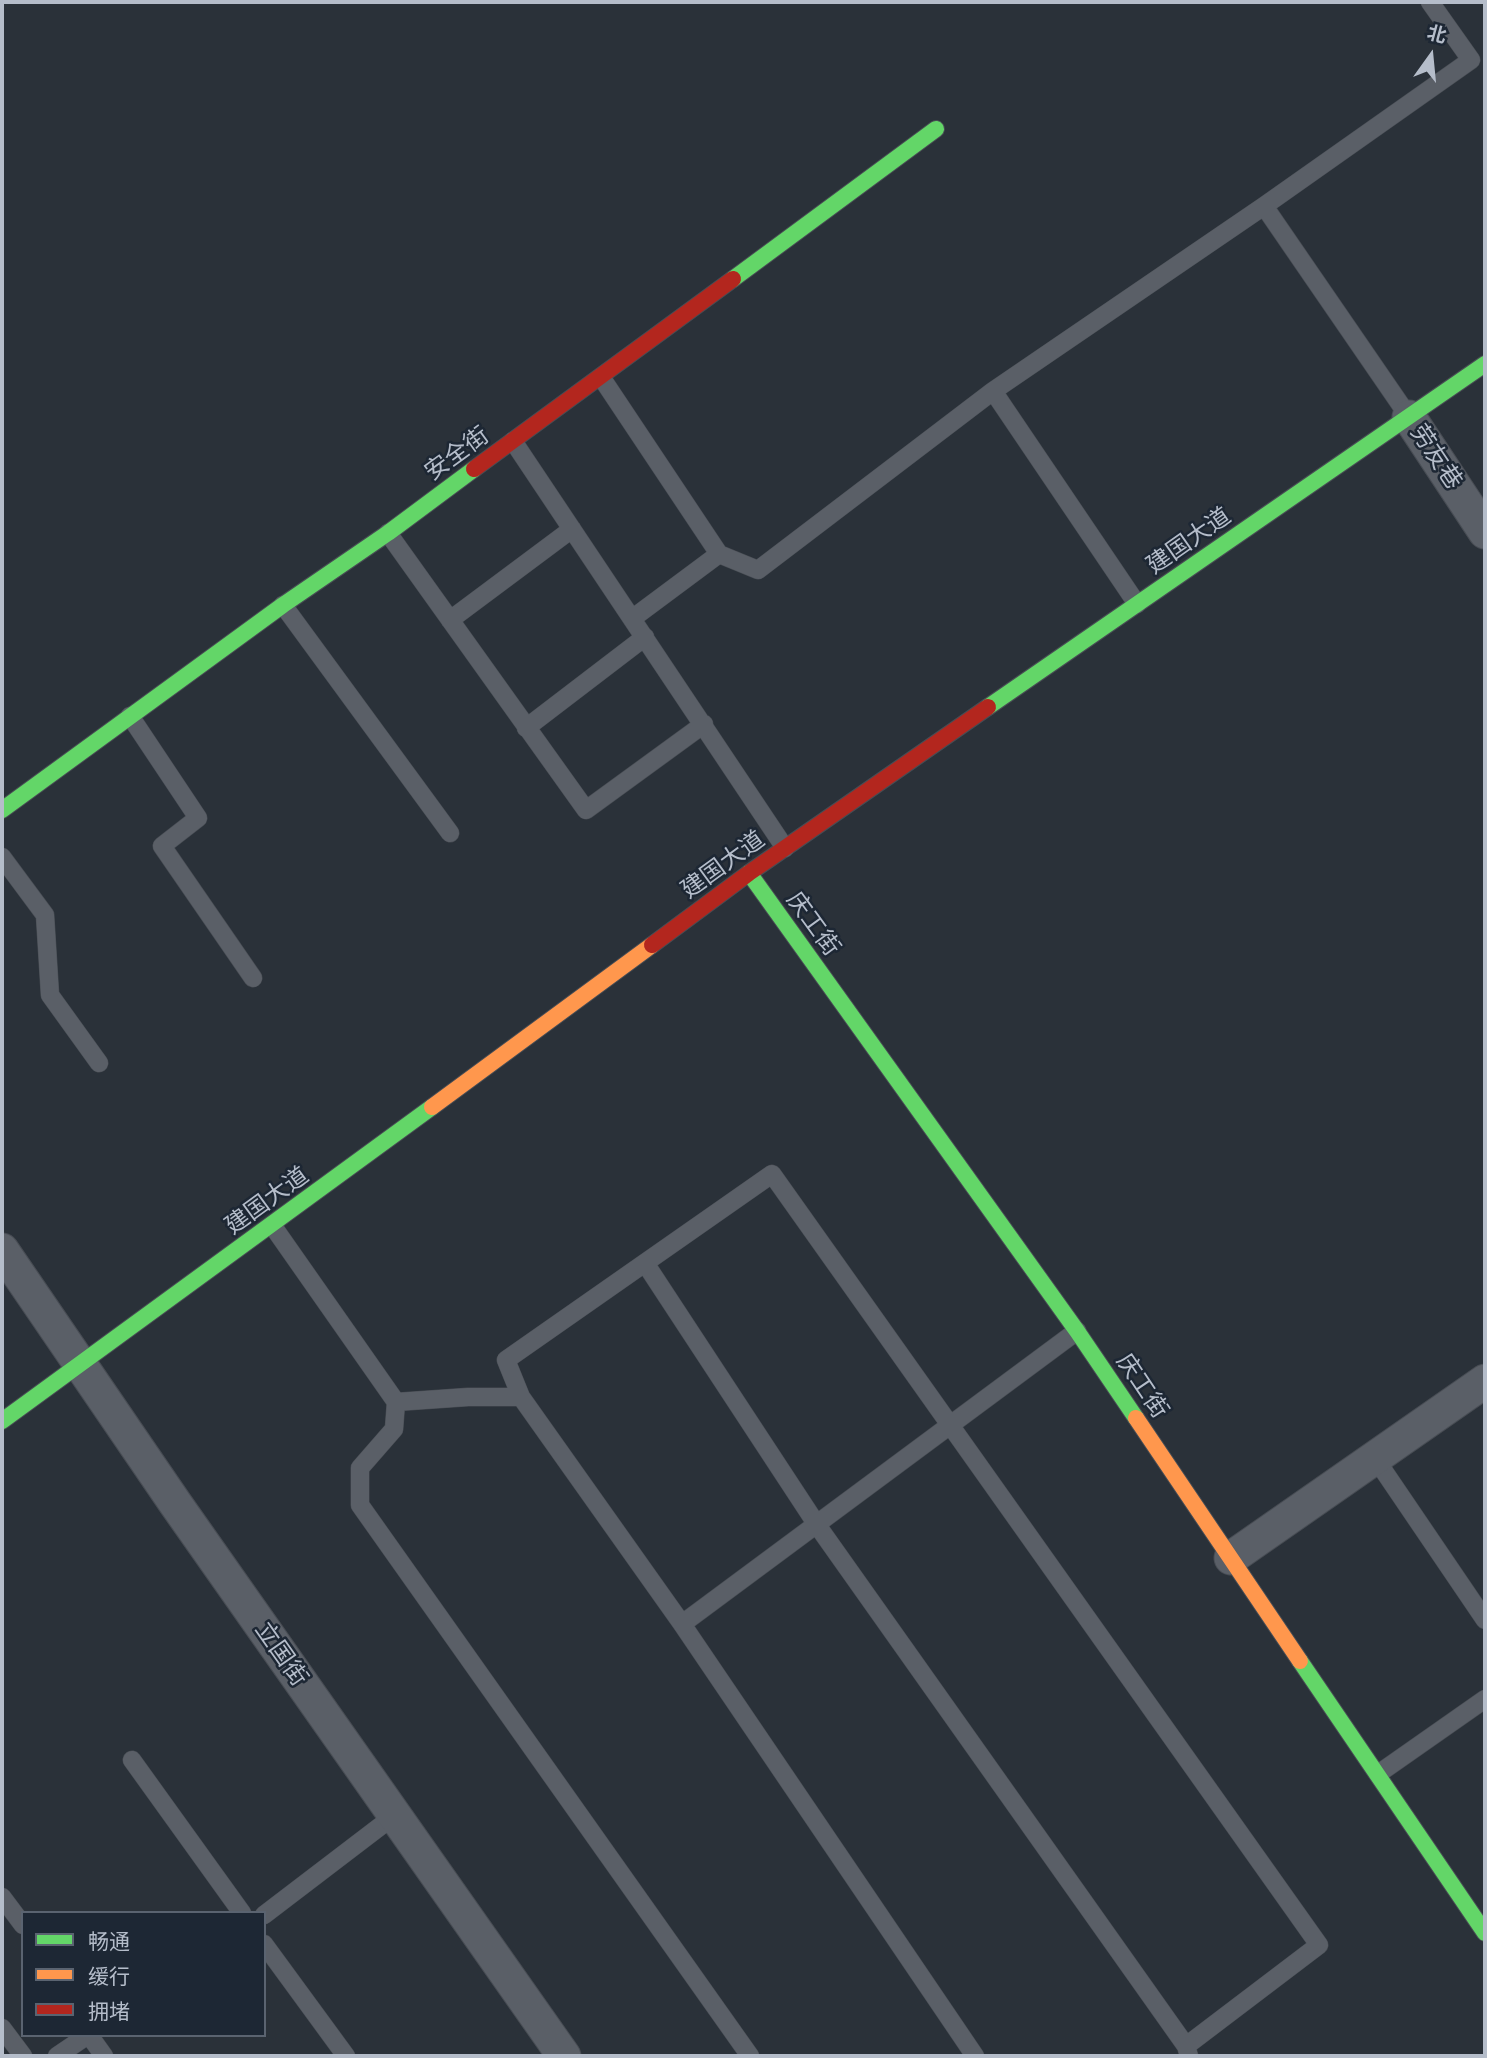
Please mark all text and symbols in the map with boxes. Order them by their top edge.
north arrow [1396,21,1466,91]
text: 北 [1425,24,1448,47]
street label: 劳友巷 [1404,419,1468,495]
street label: 安全街 [419,421,495,487]
street label: 建国大道 [1141,502,1237,580]
street label: 建国大道 [676,825,770,905]
street label: 庆工街 [780,886,846,962]
street label: 建国大道 [220,1161,314,1241]
street label: 庆工街 [1110,1348,1174,1424]
street label: 立国街 [249,1616,313,1692]
legend [21,1911,266,2037]
text: 畅通 [88,1932,130,1953]
text: 缓行 [88,1967,130,1988]
text: 拥堵 [88,2002,130,2023]

